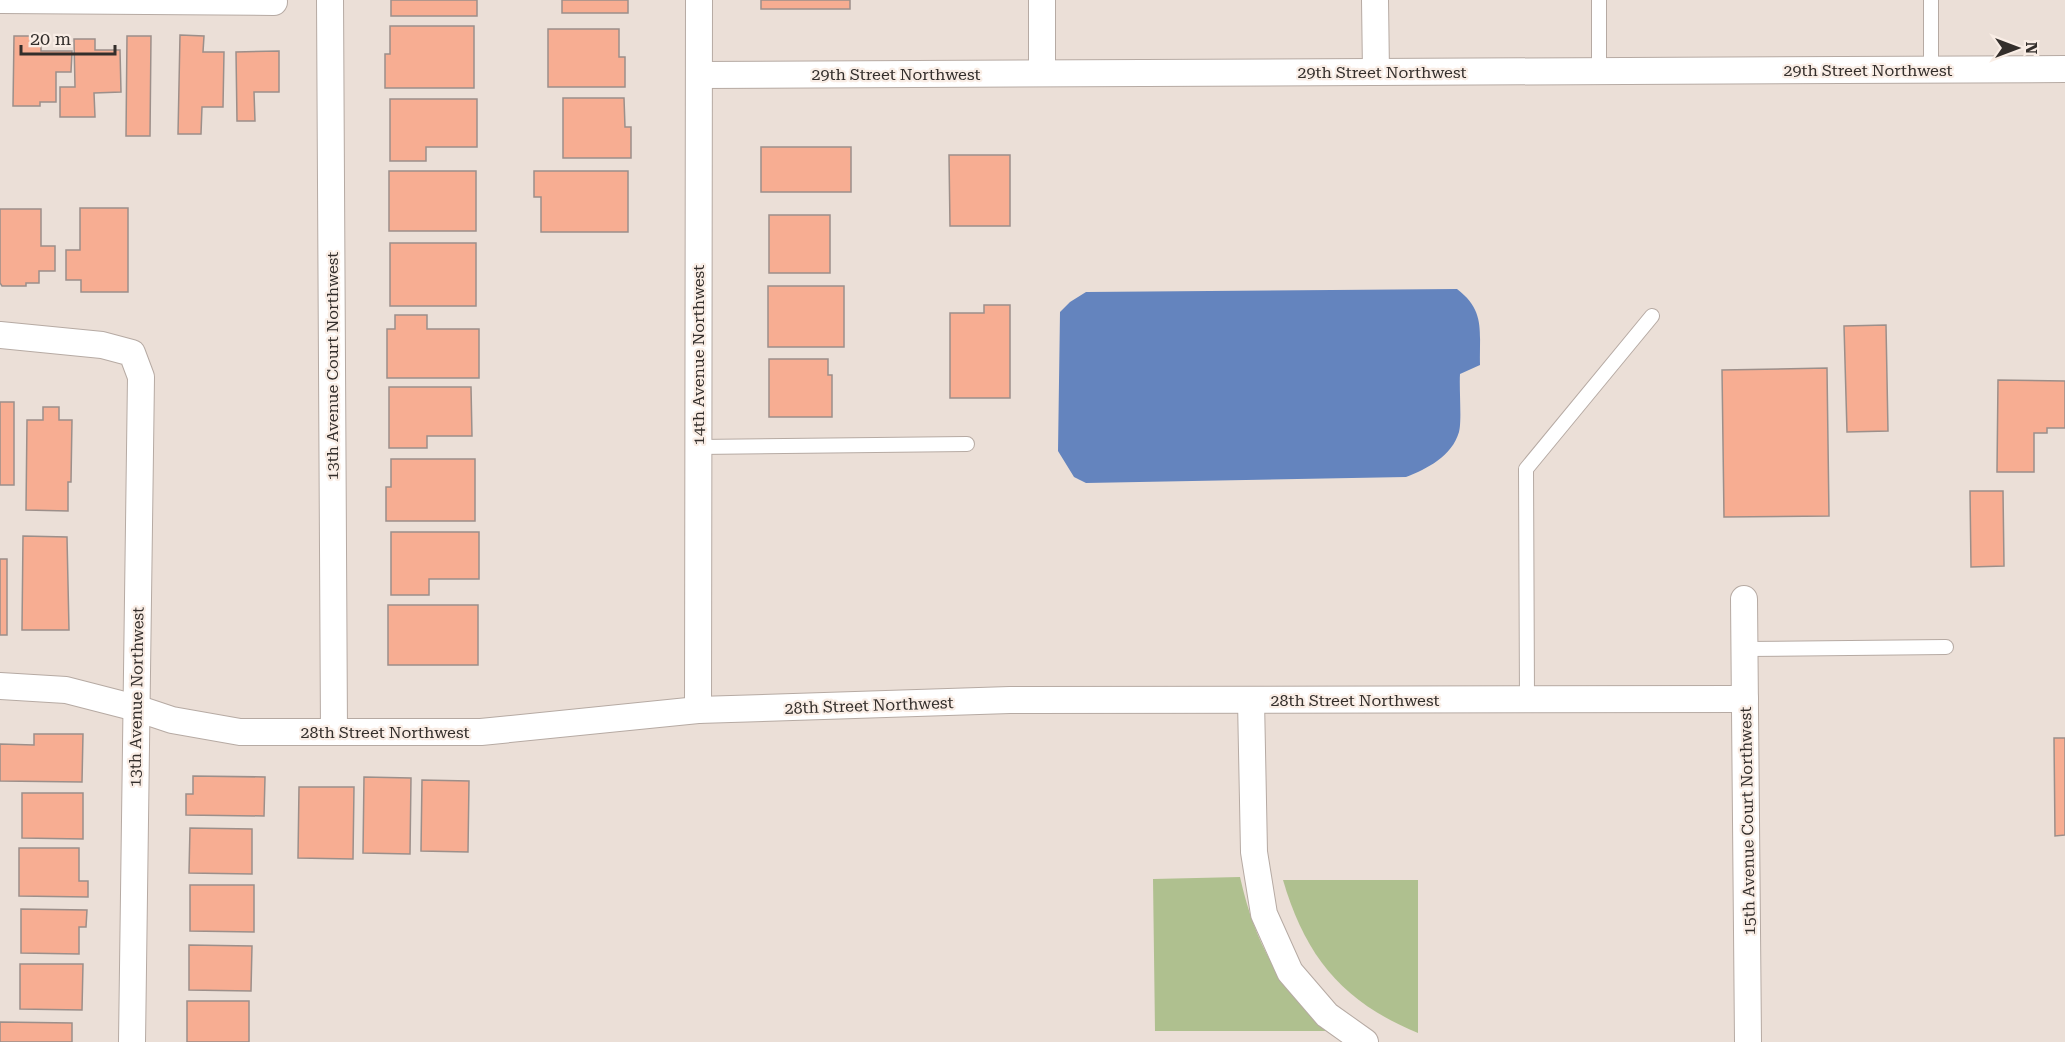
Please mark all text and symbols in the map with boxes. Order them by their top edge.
scale bar [21,18,116,56]
north arrow [1987,18,2047,78]
text: 20 m [30,28,71,49]
text: N [2022,42,2041,54]
street label: 29th Street Northwest [1784,61,1952,80]
street label: 29th Street Northwest [1298,63,1466,82]
street label: 29th Street Northwest [812,65,980,84]
street label: 13th Avenue Court Northwest [323,252,342,480]
street label: 14th Avenue Northwest [689,265,708,445]
street label: 13th Avenue Northwest [125,607,148,787]
street label: 28th Street Northwest [1271,691,1439,710]
street label: 28th Street Northwest [784,693,954,718]
street label: 15th Avenue Court Northwest [1736,707,1759,935]
street label: 28th Street Northwest [301,723,469,742]

